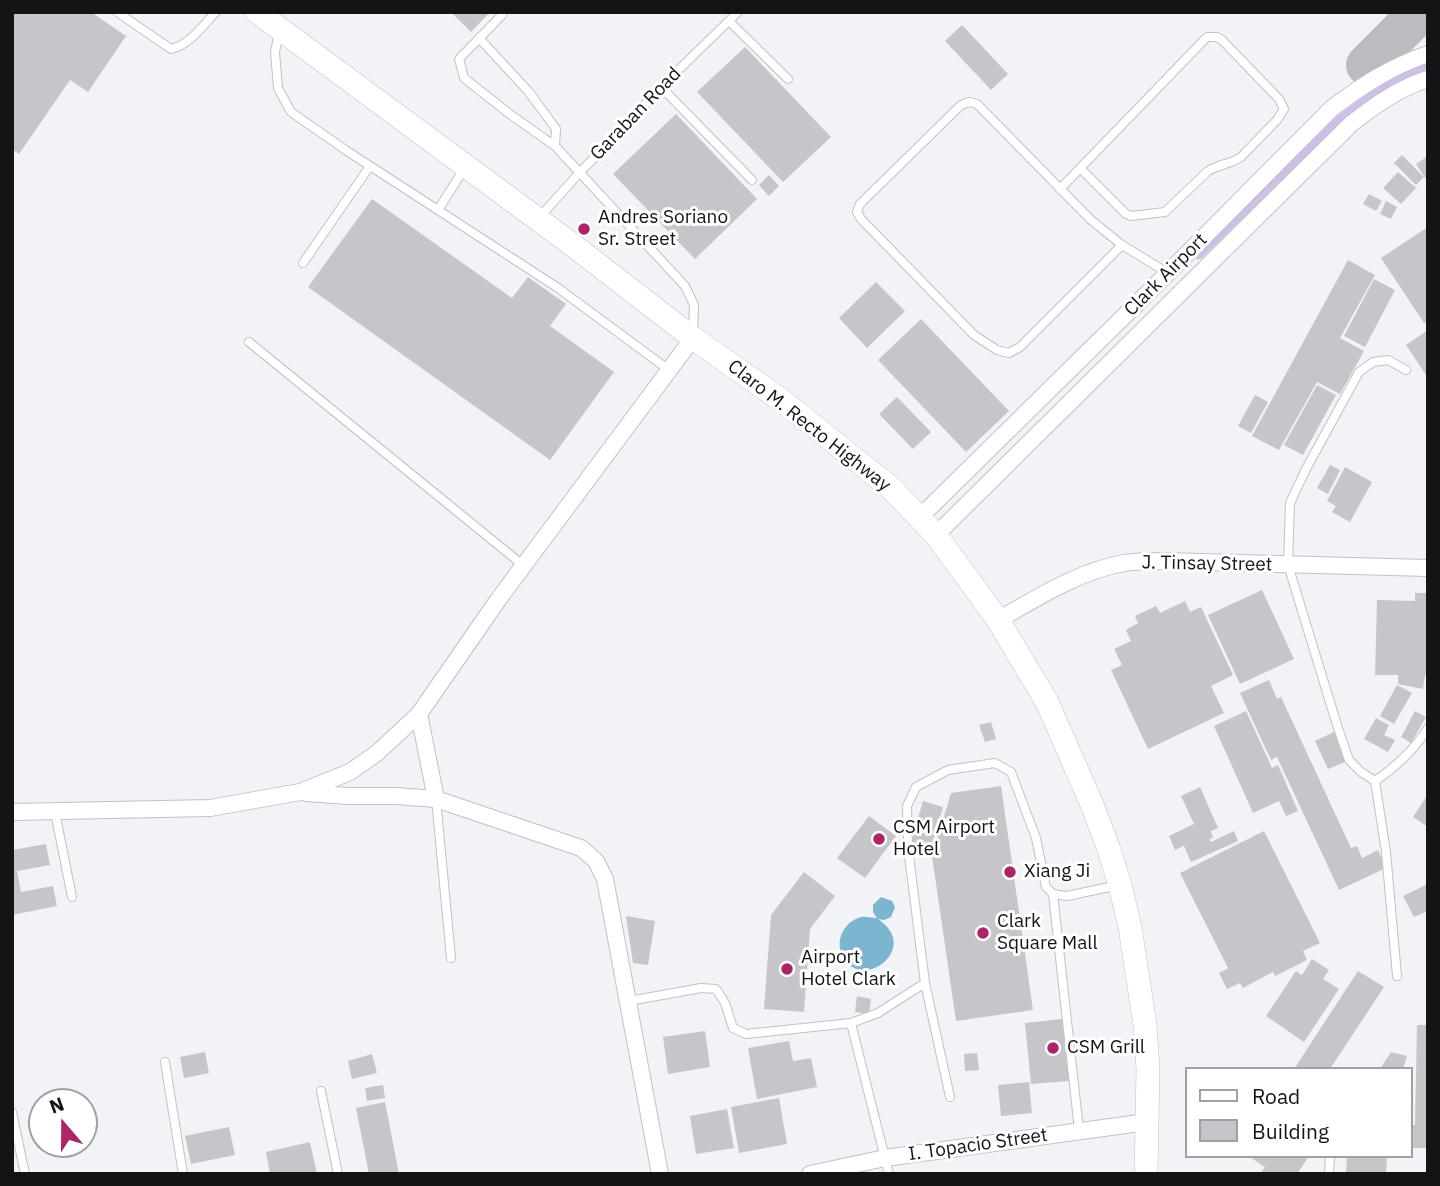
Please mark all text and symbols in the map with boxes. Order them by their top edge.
street label: Garaban Road [586,63,686,165]
place label: Andres Soriano Sr. Street [598,207,728,251]
marker: Andres Soriano Sr. Street [576,221,592,237]
street label: Clark Airport [1120,229,1212,321]
street label: Claro M. Recto Highway [723,355,895,497]
street label: J. Tinsay Street [1141,551,1273,577]
place label: CSM Airport Hotel [893,817,995,861]
marker: CSM Airport Hotel [871,831,887,847]
place label: Xiang Ji [1024,861,1090,883]
marker: Xiang Ji [1002,864,1018,880]
place label: Clark Square Mall [997,911,1098,955]
marker: Clark Square Mall [975,925,991,941]
place label: Airport Hotel Clark [801,947,896,991]
marker: Airport Hotel Clark [779,961,795,977]
place label: CSM Grill [1067,1037,1145,1059]
marker: CSM Grill [1045,1040,1061,1056]
legend [1184,1067,1412,1158]
text: Road [1252,1082,1300,1110]
north arrow [28,1088,98,1158]
text: N [46,1092,67,1119]
text: Building [1252,1117,1329,1145]
street label: I. Topacio Street [907,1124,1049,1166]

